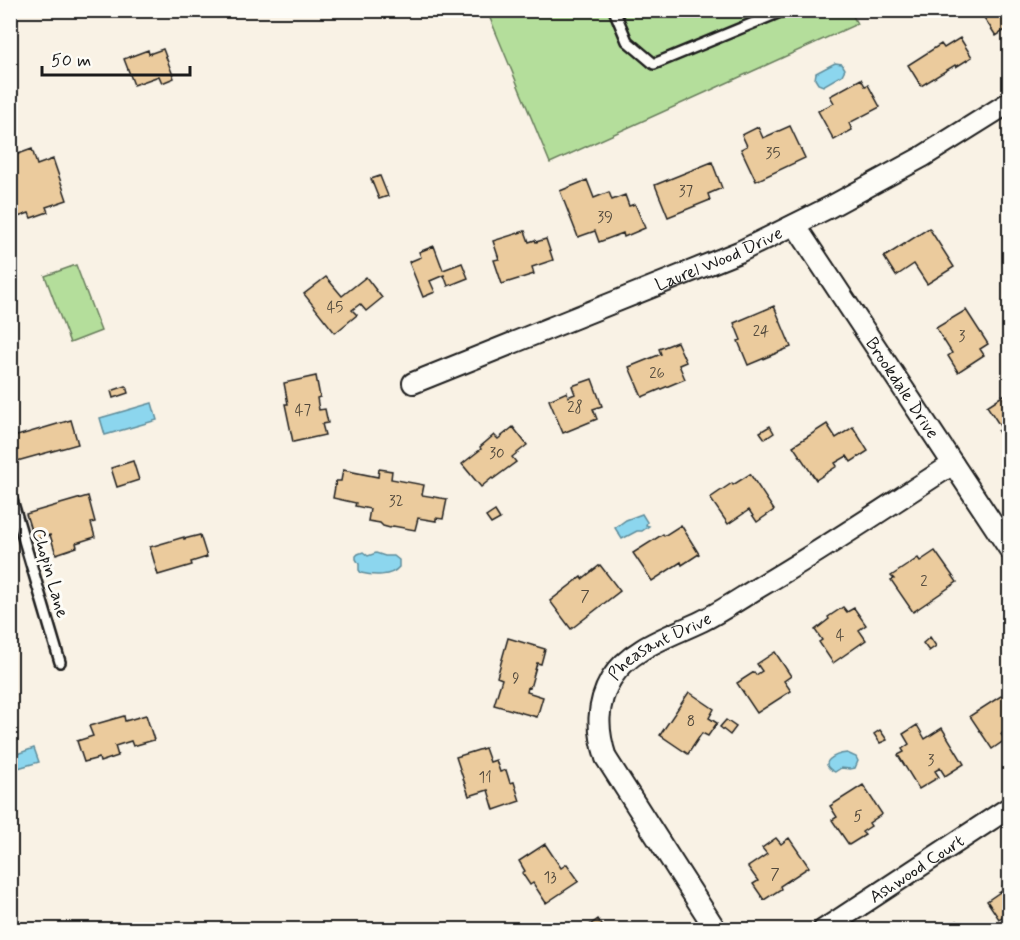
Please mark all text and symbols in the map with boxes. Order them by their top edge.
scale bar [42,39,190,77]
text: 50 m [51,49,91,73]
house number: 35 [766,144,780,164]
house number: 37 [679,182,694,202]
house number: 39 [597,208,613,228]
street label: Laurel Wood Drive [652,221,787,297]
house number: 45 [327,298,343,318]
house number: 24 [753,322,769,342]
house number: 3 [959,327,966,347]
street label: Brookdale Drive [859,333,944,444]
house number: 26 [649,364,665,384]
house number: 28 [567,398,583,418]
house number: 47 [295,401,312,421]
house number: 30 [489,444,505,464]
house number: 32 [389,492,403,512]
street label: Chopin Lane [26,526,74,621]
house number: 2 [920,572,928,592]
house number: 7 [580,587,590,607]
street label: Pheasant Drive [603,607,716,686]
house number: 4 [836,626,845,646]
house number: 9 [512,669,520,689]
house number: 8 [687,712,695,732]
house number: 3 [928,751,935,771]
house number: 11 [478,768,492,788]
house number: 5 [853,807,863,827]
street label: Ashwood Court [865,829,970,909]
house number: 7 [770,865,780,885]
house number: 13 [543,868,557,888]

